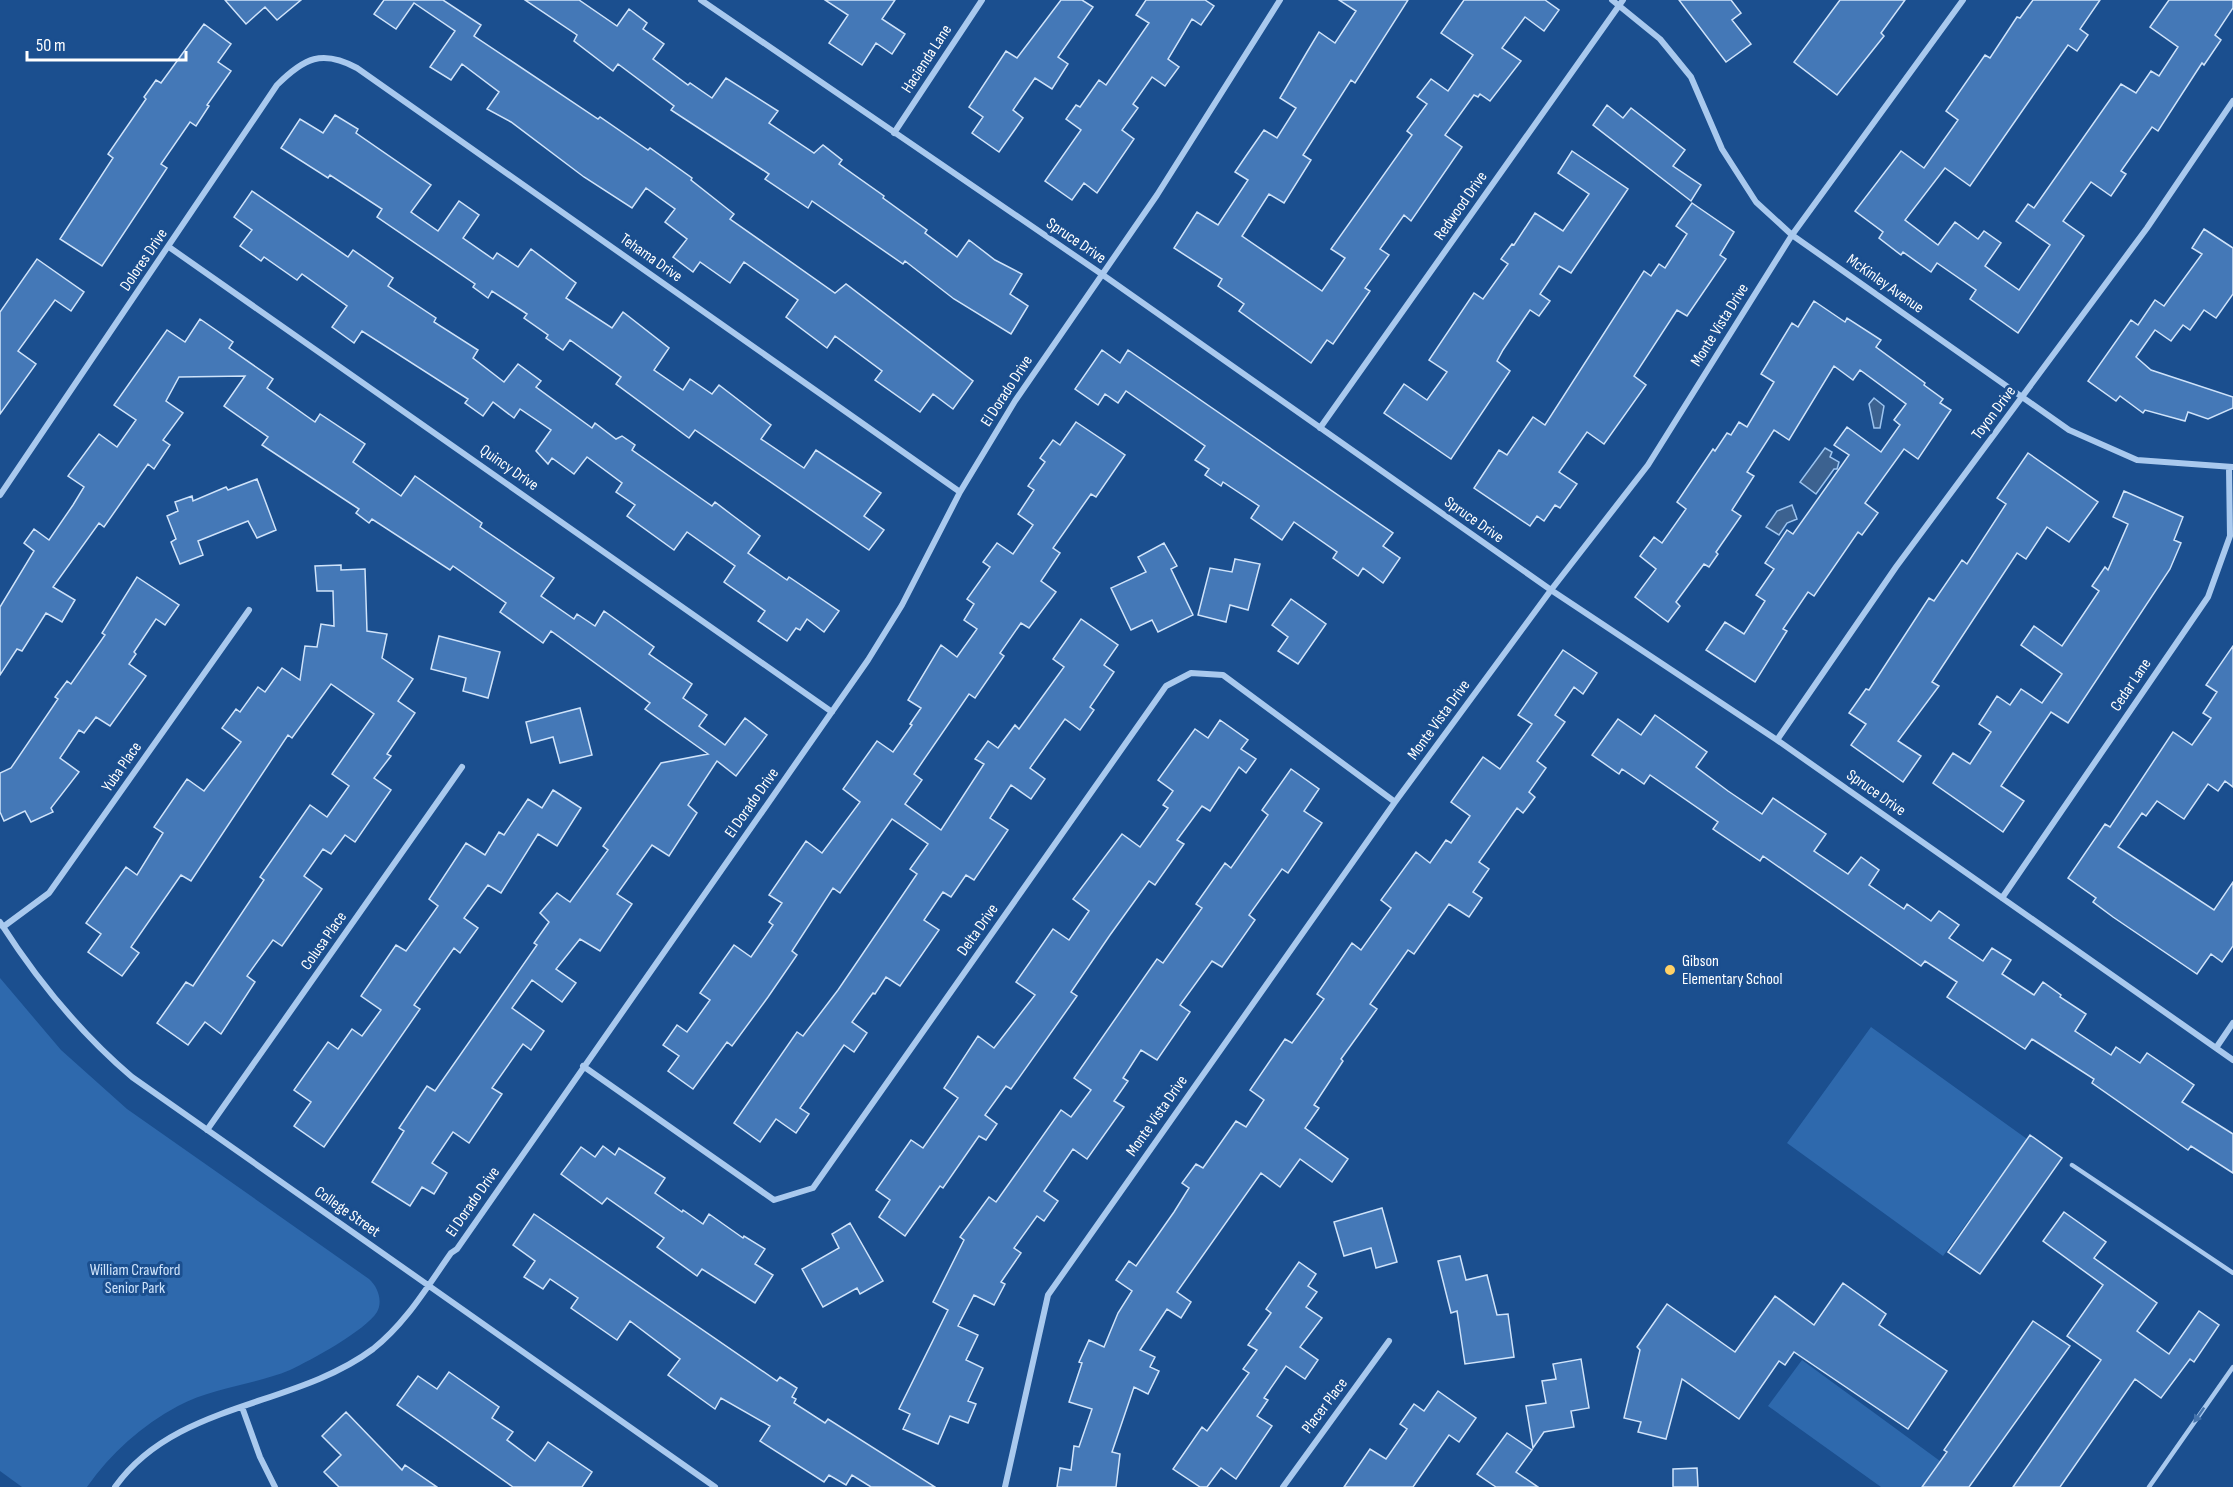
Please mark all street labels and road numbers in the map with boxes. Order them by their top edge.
street label: Hacienda Lane [898,21,956,97]
street label: Redwood Drive [1430,168,1492,244]
street label: Spruce Drive [1042,214,1110,268]
street label: Dolores Drive [116,225,172,295]
street label: Tehama Drive [616,230,686,286]
street label: McKinley Avenue [1843,250,1927,318]
street label: Monte Vista Drive [1687,280,1753,370]
street label: El Dorado Drive [977,352,1037,430]
street label: Toyon Drive [1968,383,2020,443]
street label: Quincy Drive [476,441,542,495]
street label: Spruce Drive [1441,493,1507,547]
street label: Cedar Lane [2107,655,2155,715]
street label: Monte Vista Drive [1404,676,1474,764]
street label: Yuba Place [98,738,146,796]
street label: El Dorado Drive [721,764,783,842]
street label: Spruce Drive [1843,766,1909,820]
street label: Delta Drive [953,900,1003,960]
street label: Colusa Place [297,908,351,974]
street label: Monte Vista Drive [1122,1072,1192,1160]
street label: El Dorado Drive [442,1163,504,1241]
street label: College Street [311,1183,384,1242]
street label: Placer Place [1298,1375,1352,1437]

